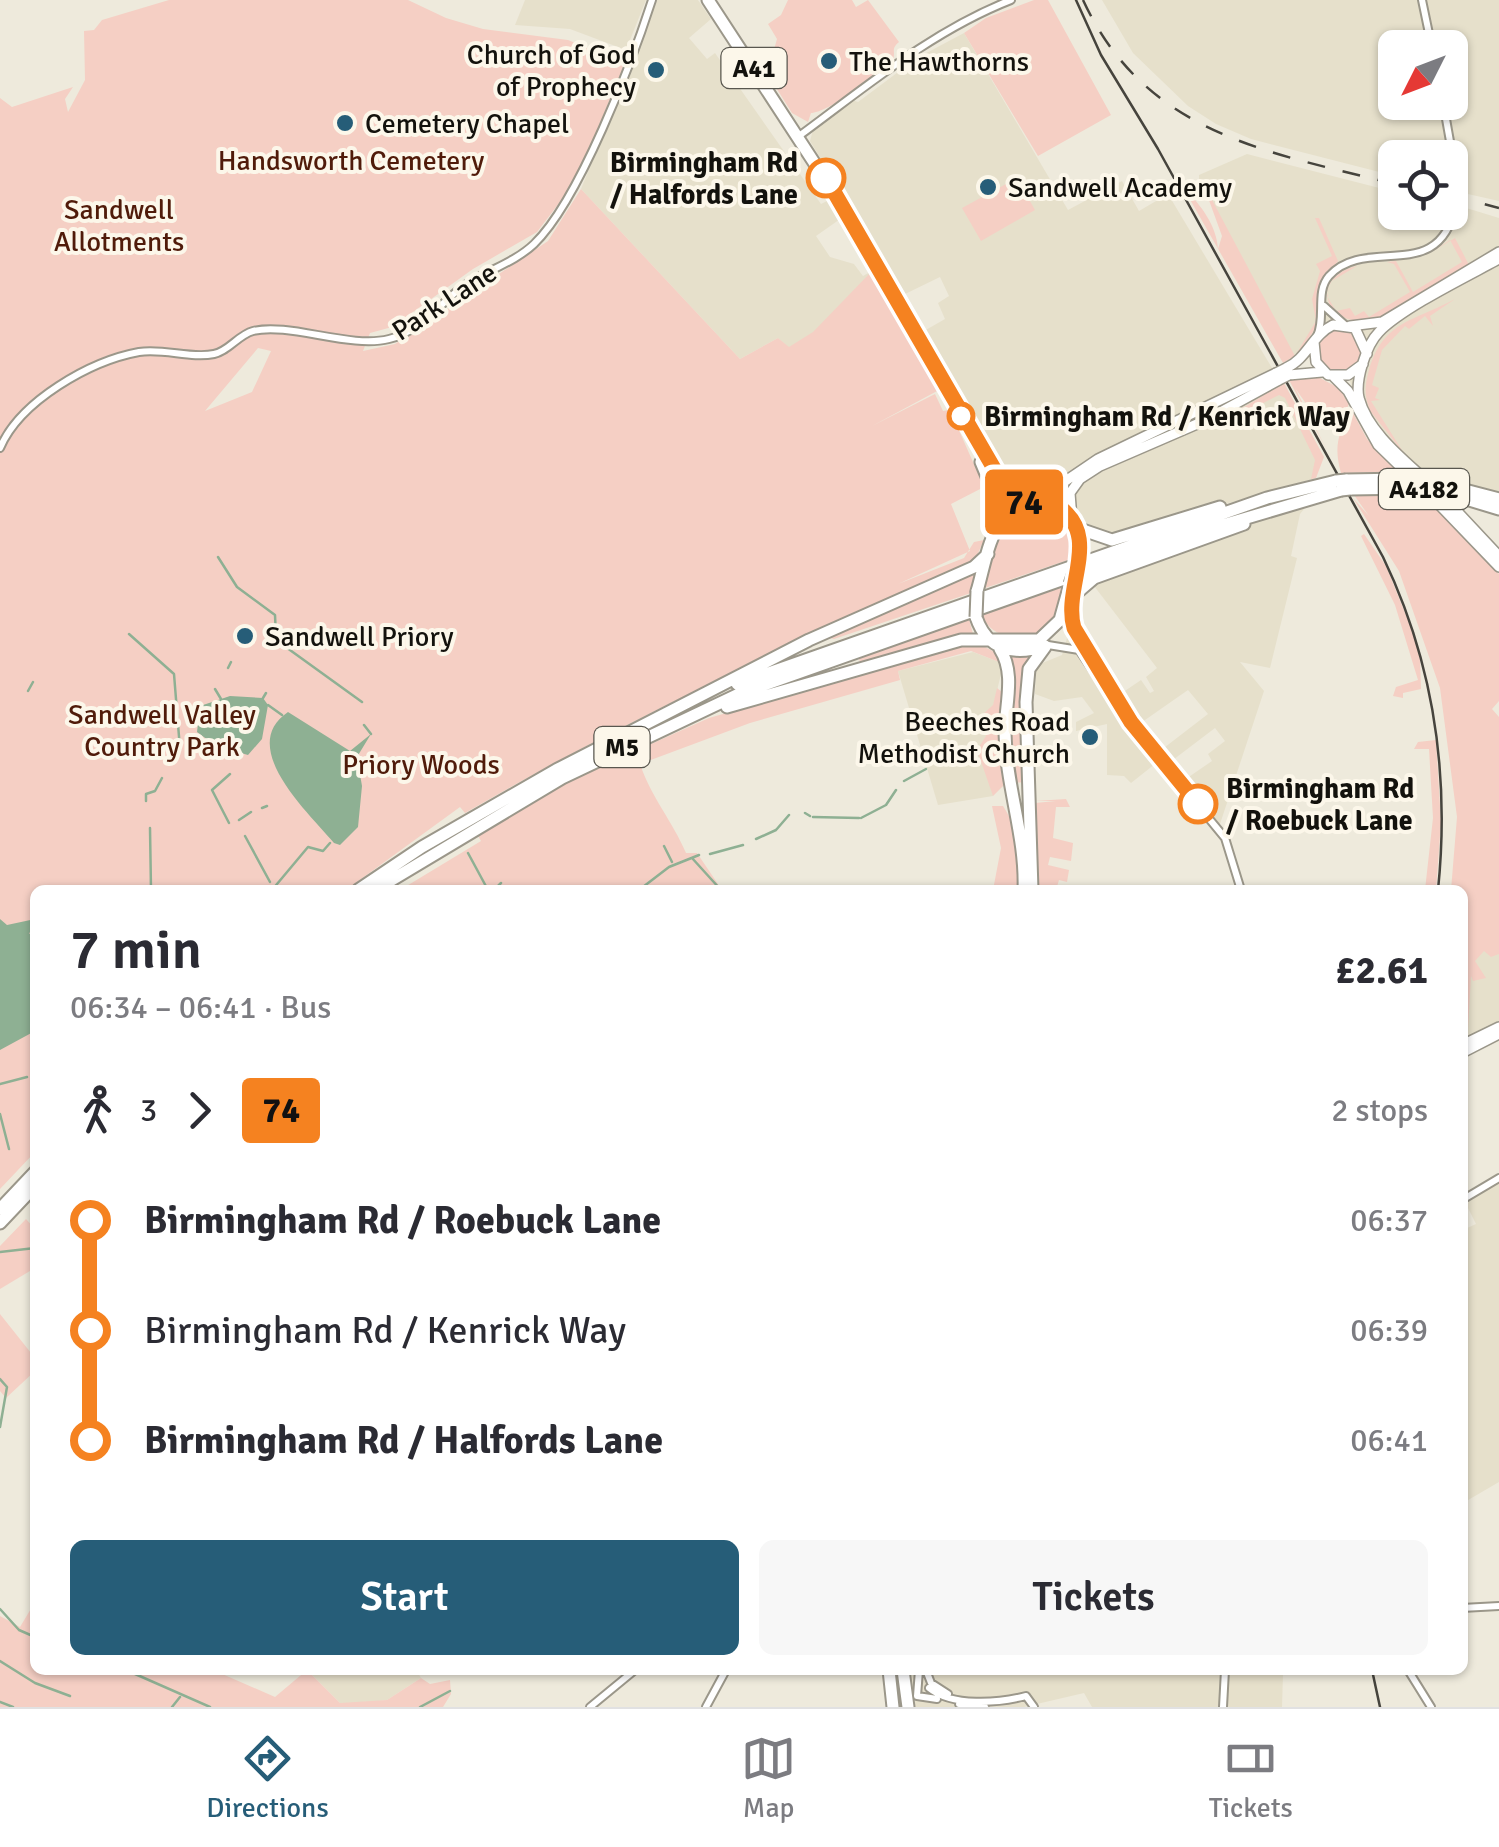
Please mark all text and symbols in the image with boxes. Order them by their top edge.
north arrow [1378,30,1468,120]
map controls [1378,30,1468,230]
place label: Church of God of Prophecy [467,38,636,104]
place label: The Hawthorns [849,45,1029,79]
road number: A41 [722,48,786,88]
marker: The Hawthorns [818,50,840,72]
marker: Church of God of Prophecy [645,59,667,81]
place label: Cemetery Chapel [365,107,569,141]
marker: Cemetery Chapel [334,112,356,134]
button: locate [1378,140,1468,230]
park label: Handsworth Cemetery [218,144,484,178]
place label: Birmingham Rd / Halfords Lane [610,146,798,212]
marker: Birmingham Rd / Halfords Lane [807,159,845,197]
place label: Sandwell Academy [1008,171,1232,205]
marker: Sandwell Academy [977,176,999,198]
park label: Sandwell Allotments [54,193,184,259]
street label: Park Lane [386,256,503,348]
place label: Birmingham Rd / Kenrick Way [984,400,1350,434]
marker: Birmingham Rd / Kenrick Way [948,403,974,429]
road number: A4182 [1379,469,1469,509]
line badge: 74 [979,470,1069,534]
text: 74 [1005,481,1043,524]
place label: Sandwell Priory [265,620,454,654]
marker: Sandwell Priory [234,625,256,647]
park label: Sandwell Valley Country Park [68,698,256,764]
place label: Beeches Road Methodist Church [858,705,1070,771]
marker: Beeches Road Methodist Church [1079,726,1101,748]
road number: M5 [594,727,650,767]
park label: Priory Woods [342,748,500,782]
place label: Birmingham Rd / Roebuck Lane [1226,772,1414,838]
marker: Birmingham Rd / Roebuck Lane [1179,785,1217,823]
text: 7 min [70,916,202,984]
text: £2.61 [1335,947,1428,994]
text: 06:34 – 06:41 · Bus [70,988,331,1027]
icon: walk [70,1083,125,1138]
icon: forward [172,1083,227,1138]
text: 74 [262,1089,300,1132]
text: 3 [140,1091,157,1130]
text: 2 stops [1331,1091,1428,1130]
text: Birmingham Rd / Roebuck Lane [144,1197,661,1244]
text: 06:37 [1350,1201,1428,1240]
text: Birmingham Rd / Kenrick Way [144,1307,626,1354]
text: 06:39 [1350,1311,1428,1350]
text: Birmingham Rd / Halfords Lane [144,1417,663,1464]
text: 06:41 [1350,1421,1428,1460]
button: Start [70,1540,739,1655]
button: Tickets [759,1540,1428,1655]
tab: Directions [206,1731,329,1825]
tab: Map [741,1731,796,1825]
tab: Tickets [1209,1731,1293,1825]

